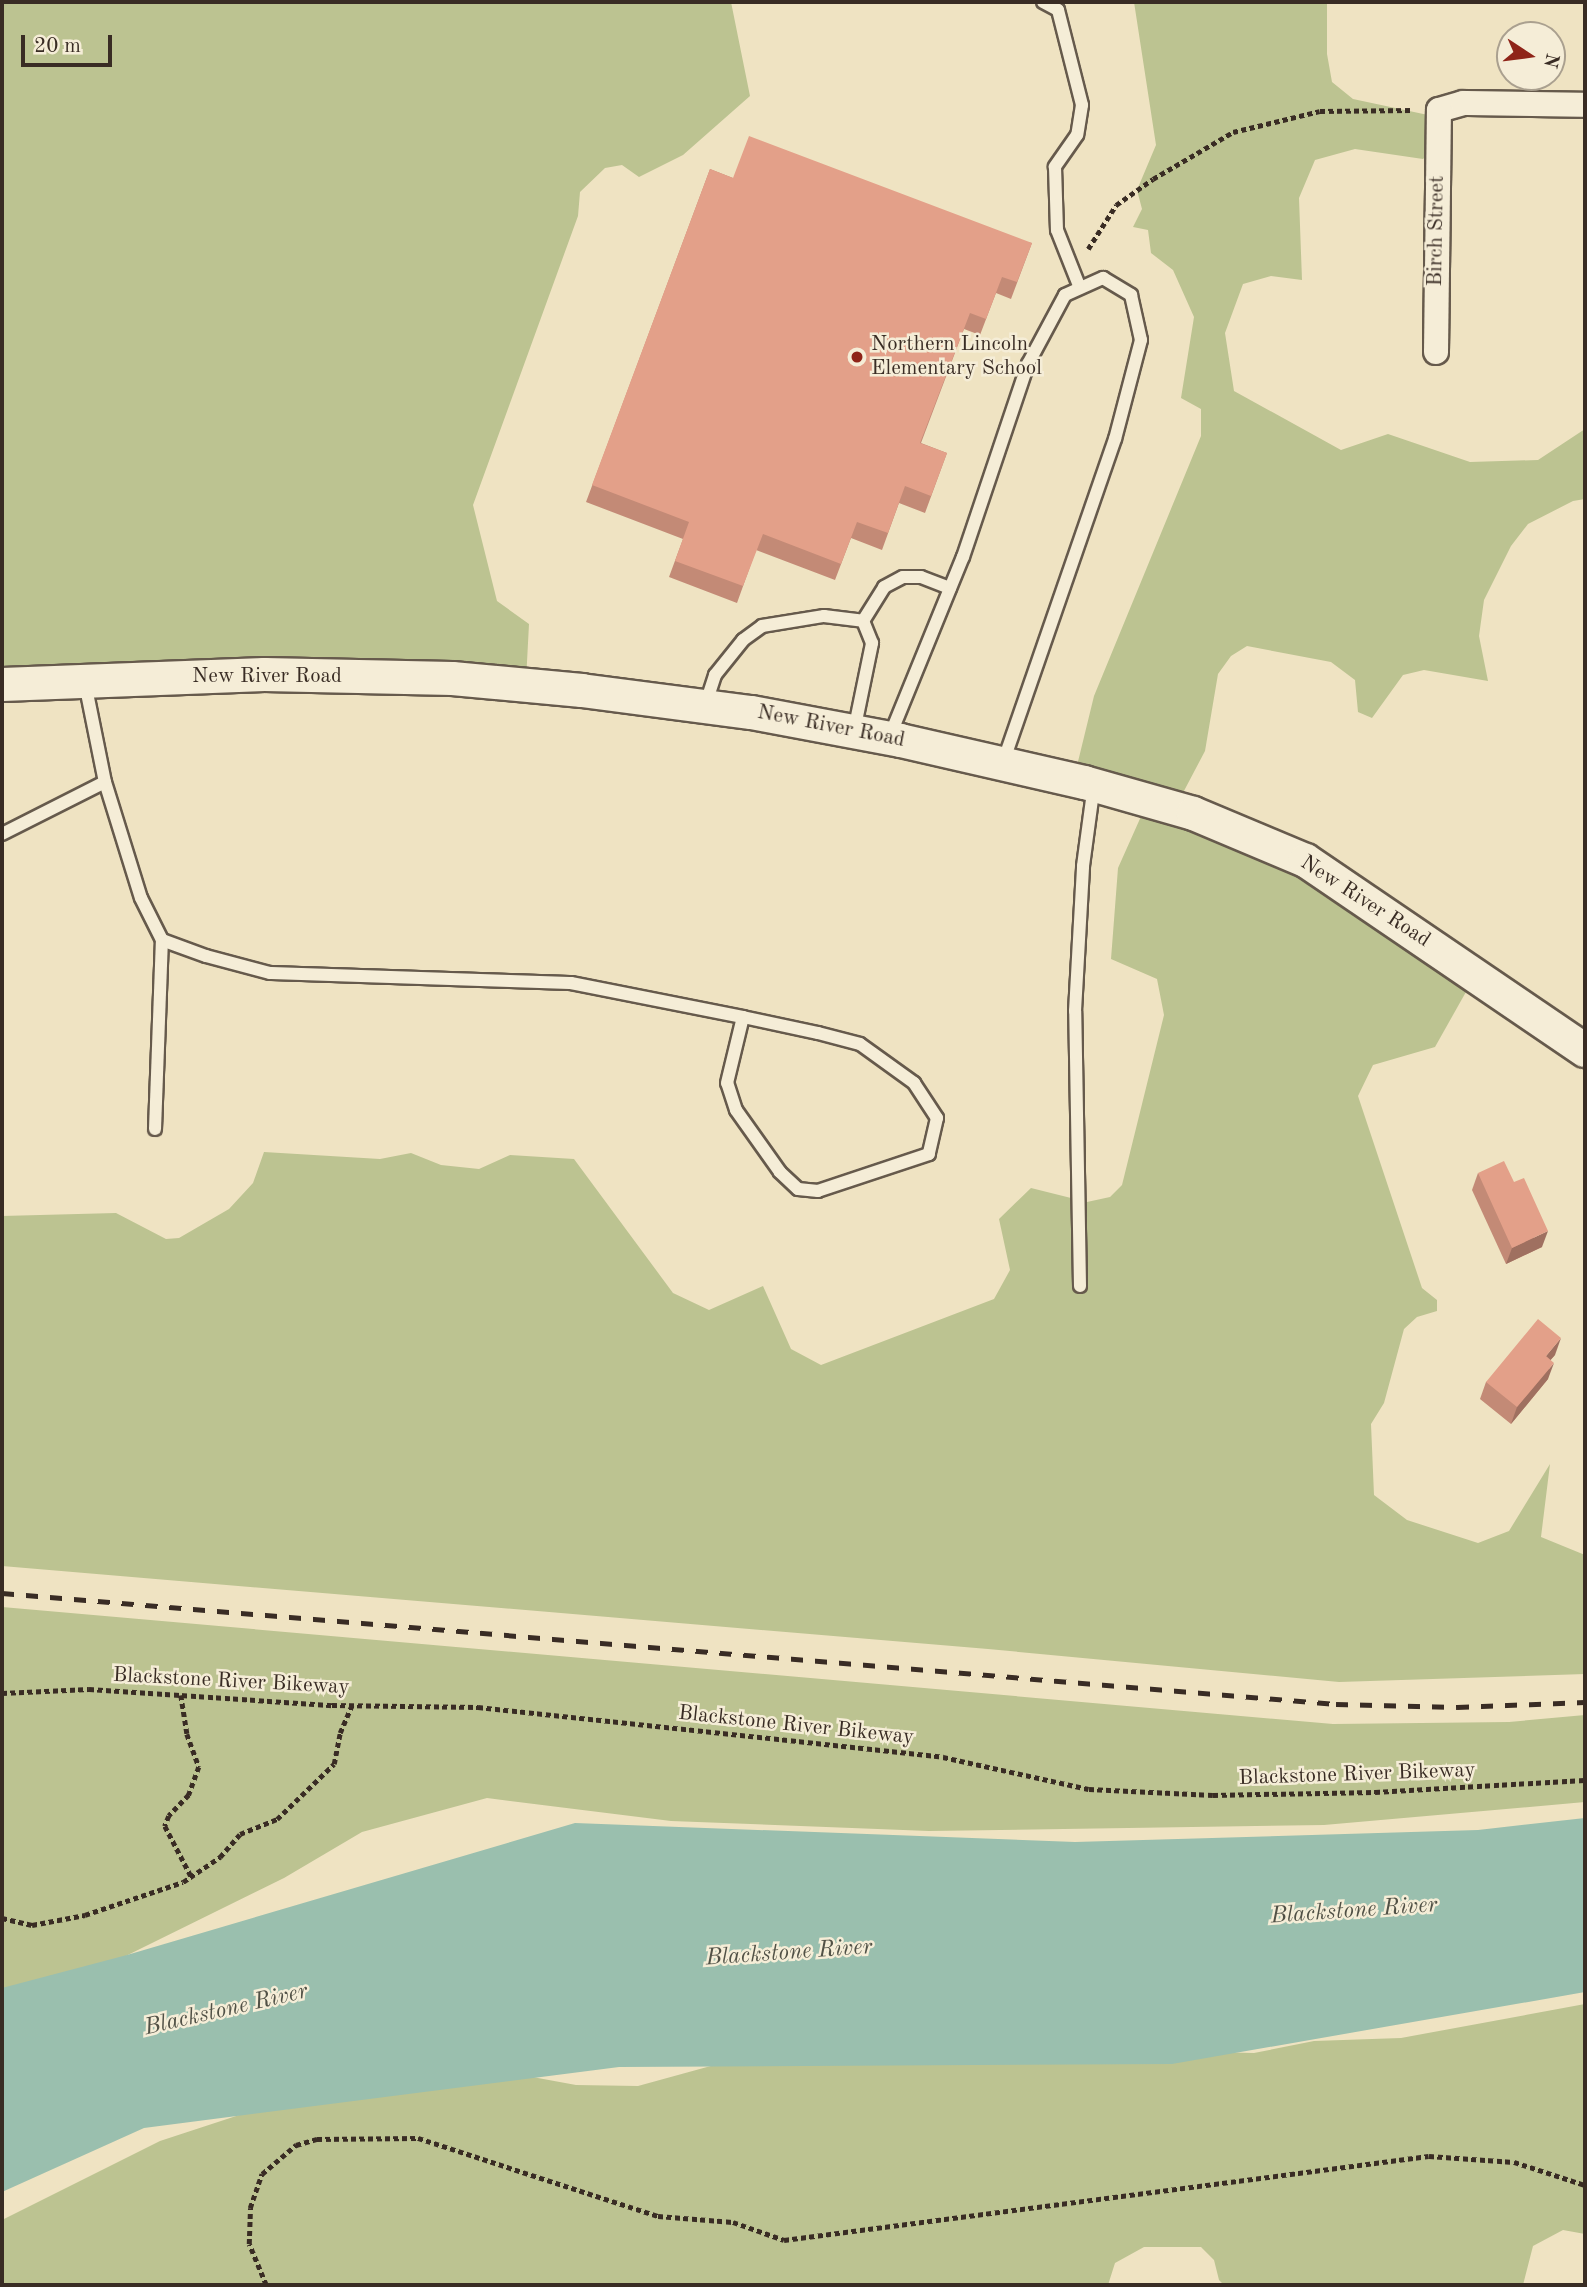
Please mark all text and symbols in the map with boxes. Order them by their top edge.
scale bar [24,21,116,65]
north arrow [1496,21,1566,91]
text: 20 m [34,36,81,57]
text: N [1539,51,1561,70]
street label: Birch Street [1423,175,1451,287]
place label: Northern Lincoln Elementary School [871,332,1042,382]
marker: Northern Lincoln Elementary School [849,349,865,365]
street label: New River Road [192,664,342,690]
street label: New River Road [755,700,907,754]
street label: New River Road [1295,851,1435,953]
street label: Blackstone River Bikeway [112,1663,350,1701]
street label: Blackstone River Bikeway [677,1701,915,1751]
street label: Blackstone River Bikeway [1238,1758,1476,1792]
water label: Blackstone River [1270,1891,1438,1931]
water label: Blackstone River [705,1933,873,1973]
water label: Blackstone River [142,1978,310,2042]

